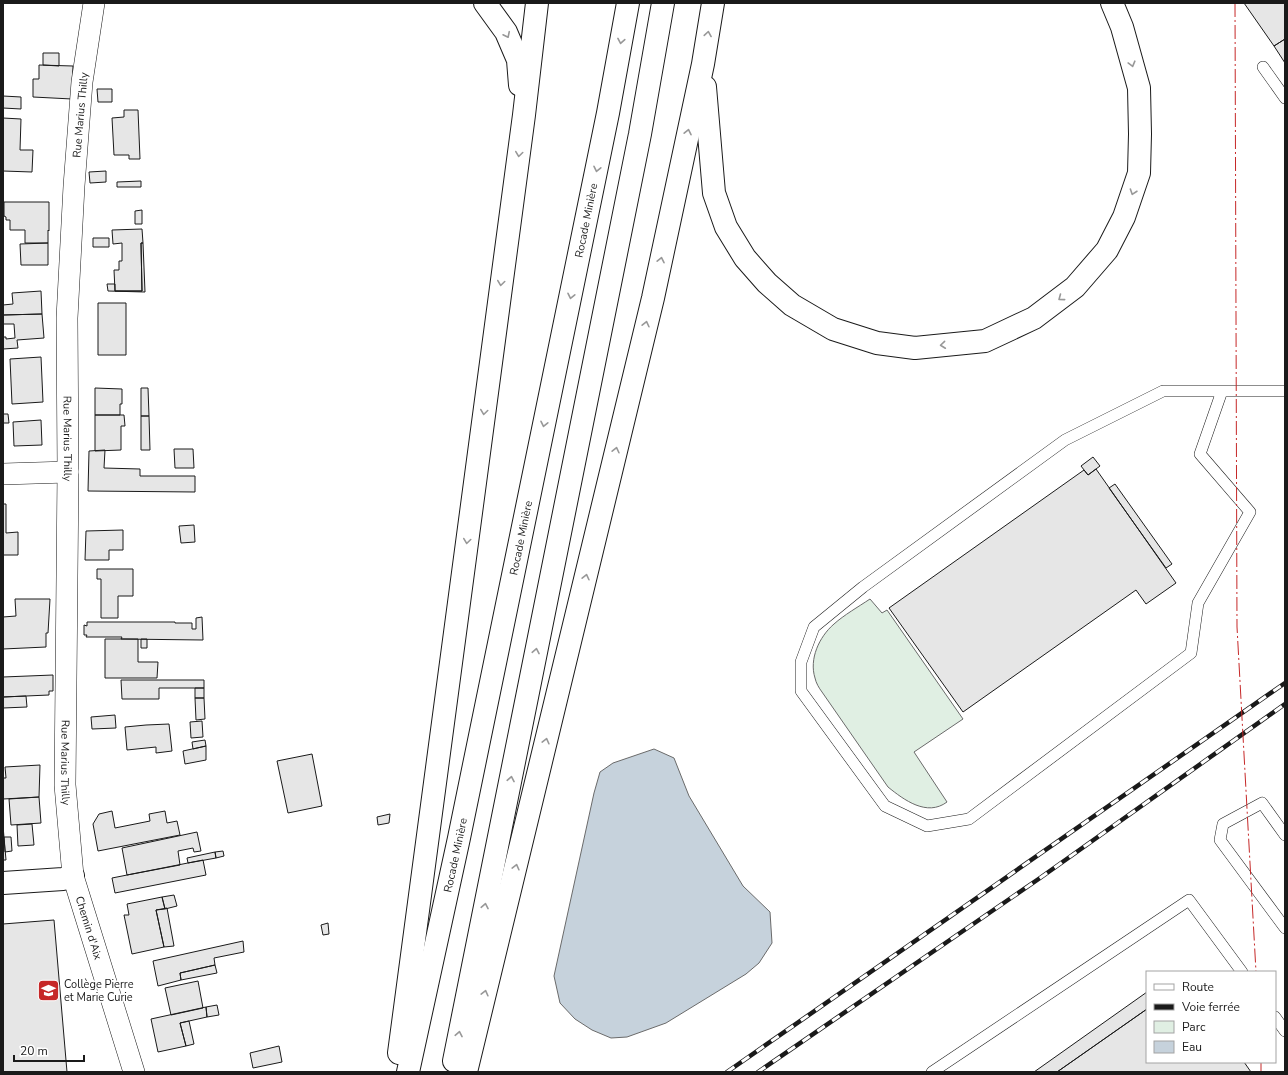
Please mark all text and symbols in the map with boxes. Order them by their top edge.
one-way arrow [703,30,712,37]
one-way arrow [502,31,510,38]
one-way arrow [617,38,626,45]
one-way arrow [1127,61,1136,68]
street label: Rue Marius Thilly [69,71,92,158]
one-way arrow [684,129,692,136]
one-way arrow [514,151,523,157]
one-way arrow [593,166,601,172]
street label: Rocade Minière [571,182,601,259]
one-way arrow [1129,189,1137,196]
one-way arrow [656,256,665,263]
one-way arrow [497,280,506,286]
one-way arrow [567,293,575,300]
one-way arrow [1059,293,1066,300]
one-way arrow [642,321,650,327]
one-way arrow [940,340,946,349]
street label: Rue Marius Thilly [60,396,75,482]
one-way arrow [480,409,489,415]
one-way arrow [541,421,549,427]
one-way arrow [612,447,620,454]
street label: Rocade Minière [506,499,536,576]
one-way arrow [463,538,472,544]
one-way arrow [581,574,590,581]
one-way arrow [532,648,540,655]
street label: Rue Marius Thilly [57,720,74,806]
one-way arrow [542,737,550,744]
one-way arrow [506,776,514,782]
street label: Rocade Minière [440,816,471,894]
one-way arrow [511,864,519,870]
street label: Chemin d'Aix [72,894,106,962]
one-way arrow [480,903,489,909]
legend [1146,971,1276,1063]
school or university icon: Collège Pierre et Marie Curie [36,977,62,1003]
place label: Collège Pierre et Marie Curie [64,977,134,1005]
text: Route [1182,979,1214,995]
one-way arrow [480,990,489,997]
text: Voie ferrée [1181,999,1240,1015]
text: Parc [1182,1019,1206,1035]
one-way arrow [455,1031,463,1037]
scale bar [14,1037,84,1063]
text: Eau [1182,1039,1202,1055]
text: 20 m [20,1043,48,1059]

